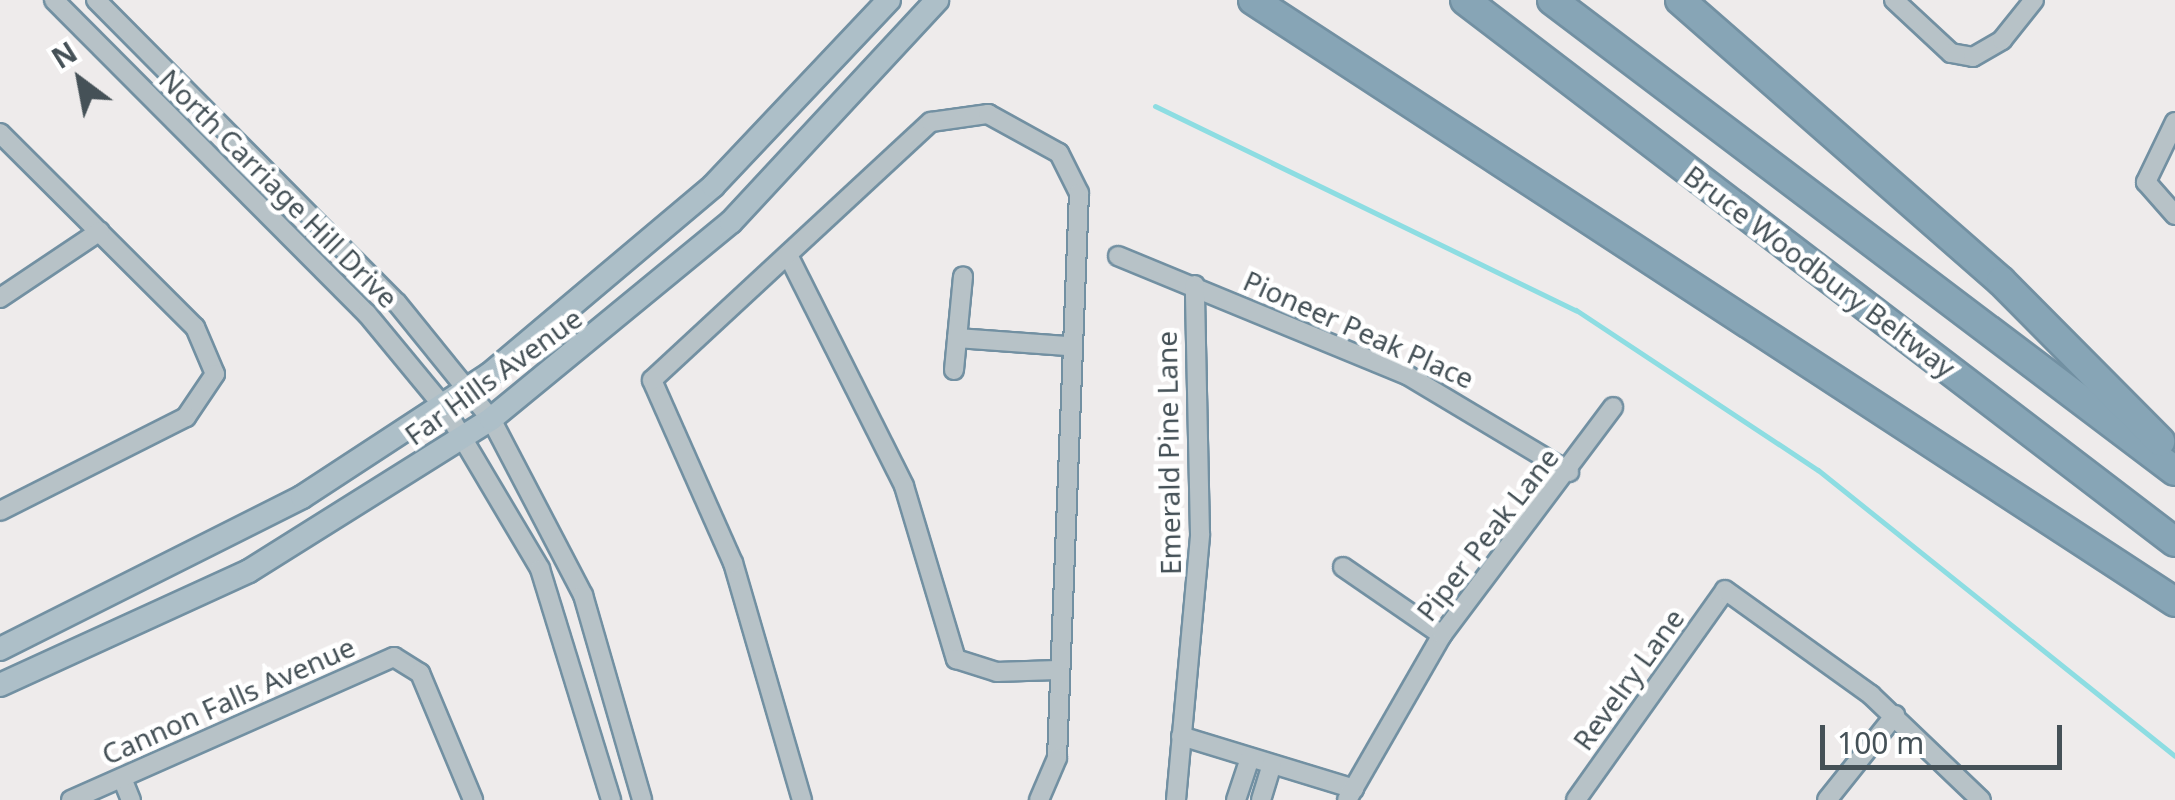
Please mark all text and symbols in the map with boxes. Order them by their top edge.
north arrow [30,30,130,130]
text: N [44,32,84,77]
street label: North Carriage Hill Drive [153,62,405,314]
street label: Bruce Woodbury Beltway [1678,158,1962,384]
street label: Pioneer Peak Place [1239,263,1479,395]
street label: Far Hills Avenue [398,301,588,451]
street label: Emerald Pine Lane [1149,331,1187,575]
street label: Piper Peak Lane [1409,441,1565,627]
street label: Revelry Lane [1565,602,1691,756]
street label: Cannon Falls Avenue [96,629,360,771]
scale bar [1825,705,2068,767]
text: 100 m [1837,722,1924,763]

